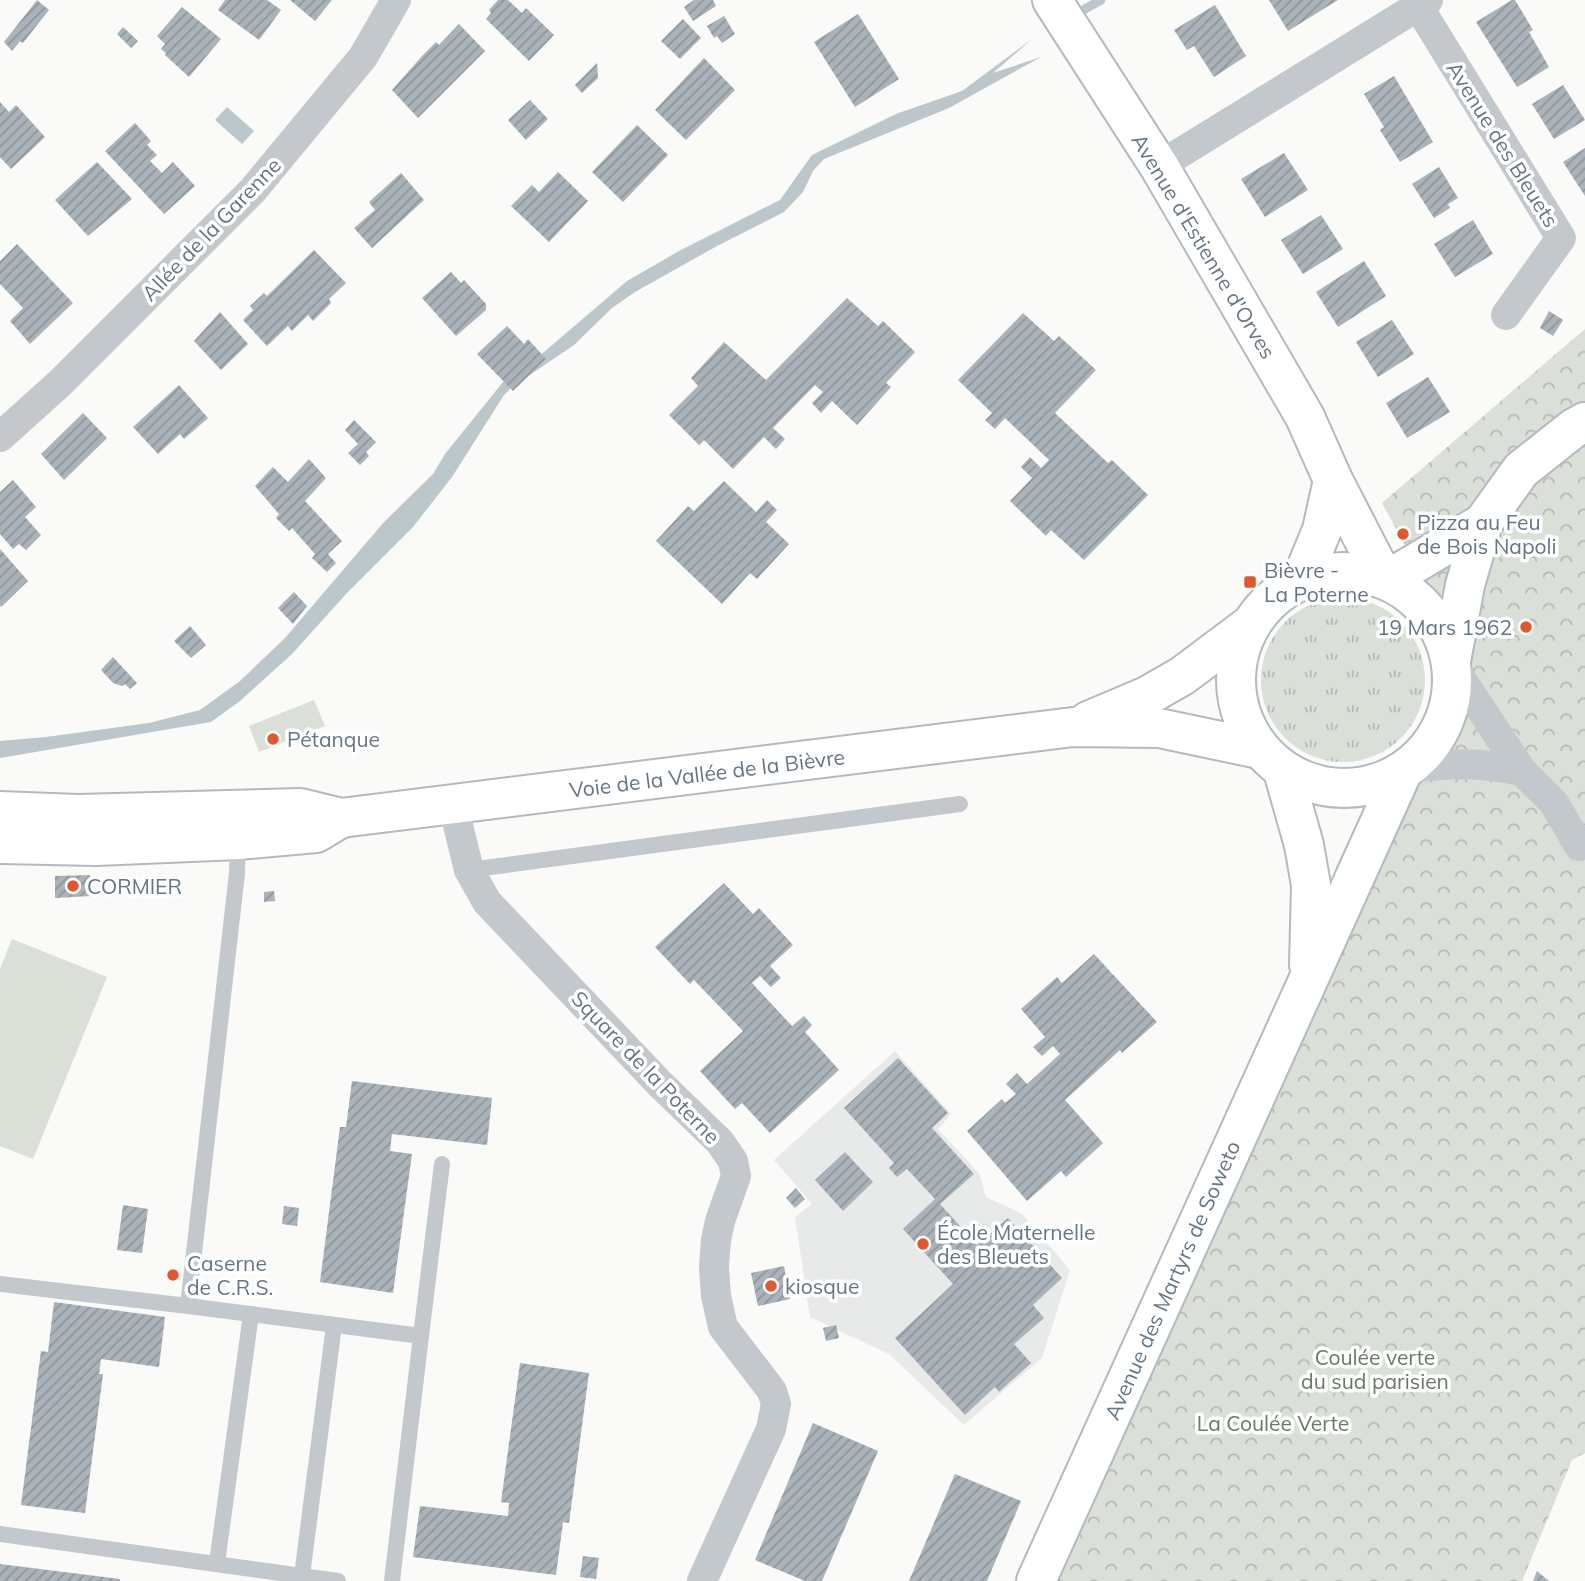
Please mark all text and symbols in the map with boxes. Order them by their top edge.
street label: Avenue des Bleuets [1441,56,1565,232]
street label: Avenue d'Estienne d'Orves [1126,129,1282,363]
street label: Allée de la Garenne [136,152,286,306]
place label: Pizza au Feu de Bois Napoli [1417,509,1557,559]
marker: Pizza au Feu de Bois Napoli [1395,526,1411,542]
place label: Bièvre - La Poterne [1264,557,1369,607]
marker: Bièvre - La Poterne [1242,574,1258,590]
place label: 19 Mars 1962 [1377,614,1512,640]
marker: 19 Mars 1962 [1518,619,1534,635]
place label: Pétanque [287,726,380,752]
marker: Pétanque [265,731,281,747]
street label: Voie de la Vallée de la Bièvre [568,743,846,803]
place label: CORMIER [87,873,182,899]
marker: CORMIER [65,878,81,894]
street label: Square de la Poterne [566,985,726,1149]
street label: Avenue des Martyrs de Soweto [1099,1137,1245,1423]
place label: École Maternelle des Bleuets [937,1219,1095,1269]
marker: École Maternelle des Bleuets [915,1236,931,1252]
place label: Caserne de C.R.S. [187,1250,273,1300]
marker: Caserne de C.R.S. [165,1267,181,1283]
place label: kiosque [785,1273,859,1299]
marker: kiosque [763,1278,779,1294]
park label: Coulée verte du sud parisien [1301,1344,1449,1394]
park label: La Coulée Verte [1197,1410,1349,1436]

